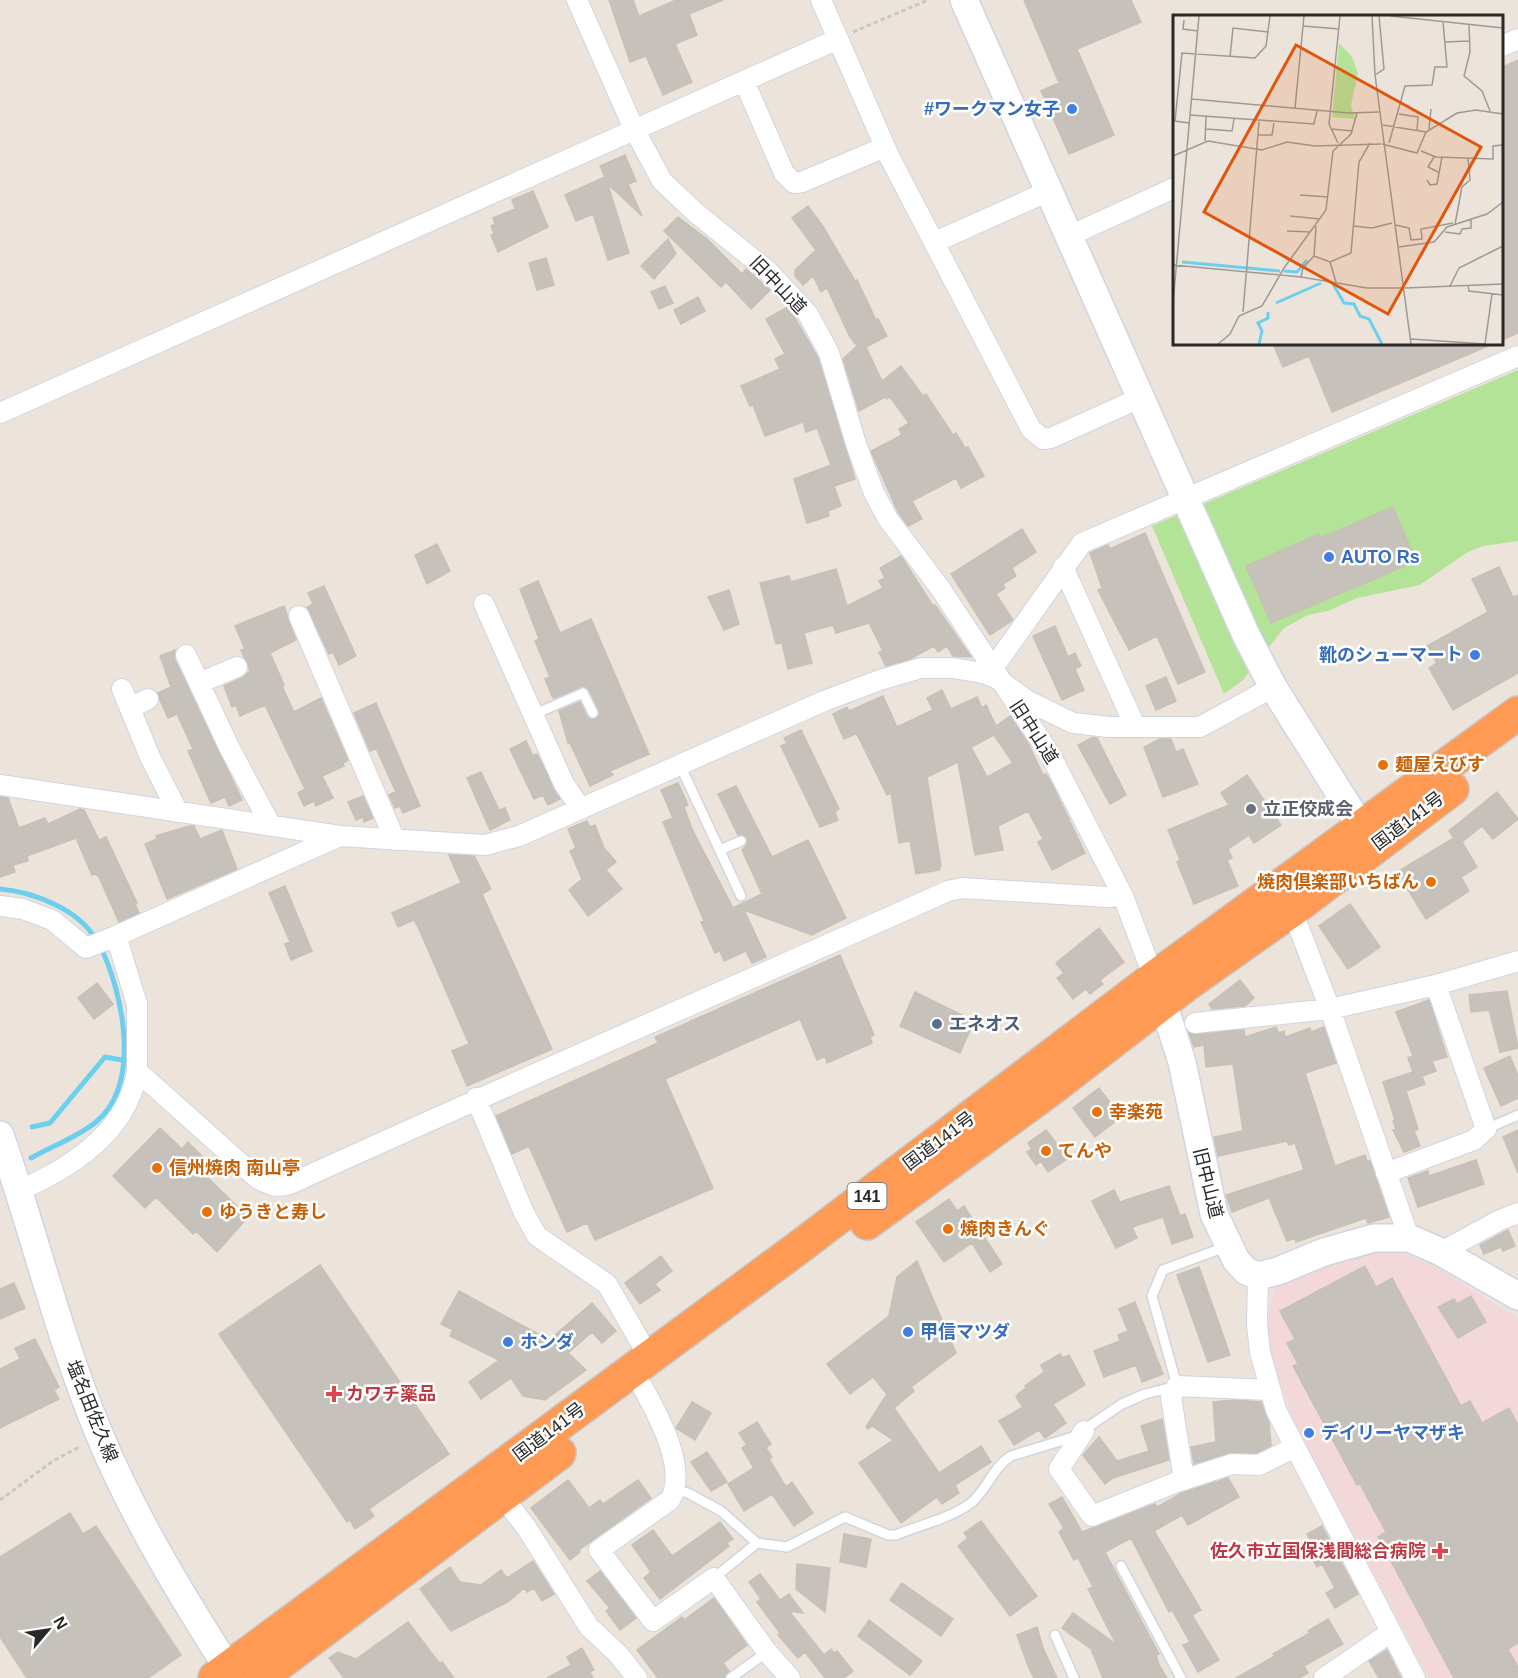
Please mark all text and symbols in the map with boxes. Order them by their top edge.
inset map [1173,15,1503,345]
place label: #ワークマン女子 [924,99,1060,119]
marker: #ワークマン女子 [1065,102,1079,116]
street label: 旧中山道 [746,252,810,318]
place label: AUTO Rs [1341,547,1420,567]
marker: AUTO Rs [1322,550,1336,564]
place label: 靴のシューマート [1319,645,1463,665]
marker: 靴のシューマート [1468,648,1482,662]
street label: 旧中山道 [1006,696,1062,768]
place label: 麺屋えびす [1395,755,1485,775]
marker: 麺屋えびす [1376,758,1390,772]
street label: 国道141号 [1368,788,1448,854]
place label: 立正佼成会 [1263,799,1353,819]
marker: 立正佼成会 [1244,802,1258,816]
place label: 焼肉倶楽部いちばん [1257,872,1419,892]
marker: 焼肉倶楽部いちばん [1424,875,1438,889]
place label: エネオス [949,1014,1021,1034]
marker: エネオス [930,1017,944,1031]
place label: 幸楽苑 [1109,1102,1163,1122]
marker: 幸楽苑 [1090,1105,1104,1119]
street label: 国道141号 [899,1108,979,1174]
place label: てんや [1058,1141,1112,1161]
marker: てんや [1039,1144,1053,1158]
street label: 旧中山道 [1190,1146,1226,1220]
place label: 信州焼肉 南山亭 [169,1158,300,1178]
marker: 信州焼肉 南山亭 [150,1161,164,1175]
road number: 141 [848,1183,886,1209]
place label: ゆうきと寿し [219,1202,327,1222]
marker: ゆうきと寿し [200,1205,214,1219]
place label: 焼肉きんぐ [960,1219,1050,1239]
marker: 焼肉きんぐ [941,1222,955,1236]
place label: 甲信マツダ [920,1322,1010,1342]
marker: 甲信マツダ [901,1325,915,1339]
place label: ホンダ [520,1332,574,1352]
marker: ホンダ [501,1335,515,1349]
street label: 塩名田佐久線 [62,1357,122,1465]
place label: カワチ薬品 [346,1384,436,1404]
marker: カワチ薬品 [327,1387,341,1401]
street label: 国道141号 [509,1399,589,1465]
place label: デイリーヤマザキ [1321,1423,1465,1443]
marker: デイリーヤマザキ [1302,1426,1316,1440]
place label: 佐久市立国保浅間総合病院 [1210,1541,1426,1561]
marker: 佐久市立国保浅間総合病院 [1431,1542,1449,1560]
north arrow [18,1600,78,1660]
text: N [50,1614,71,1632]

